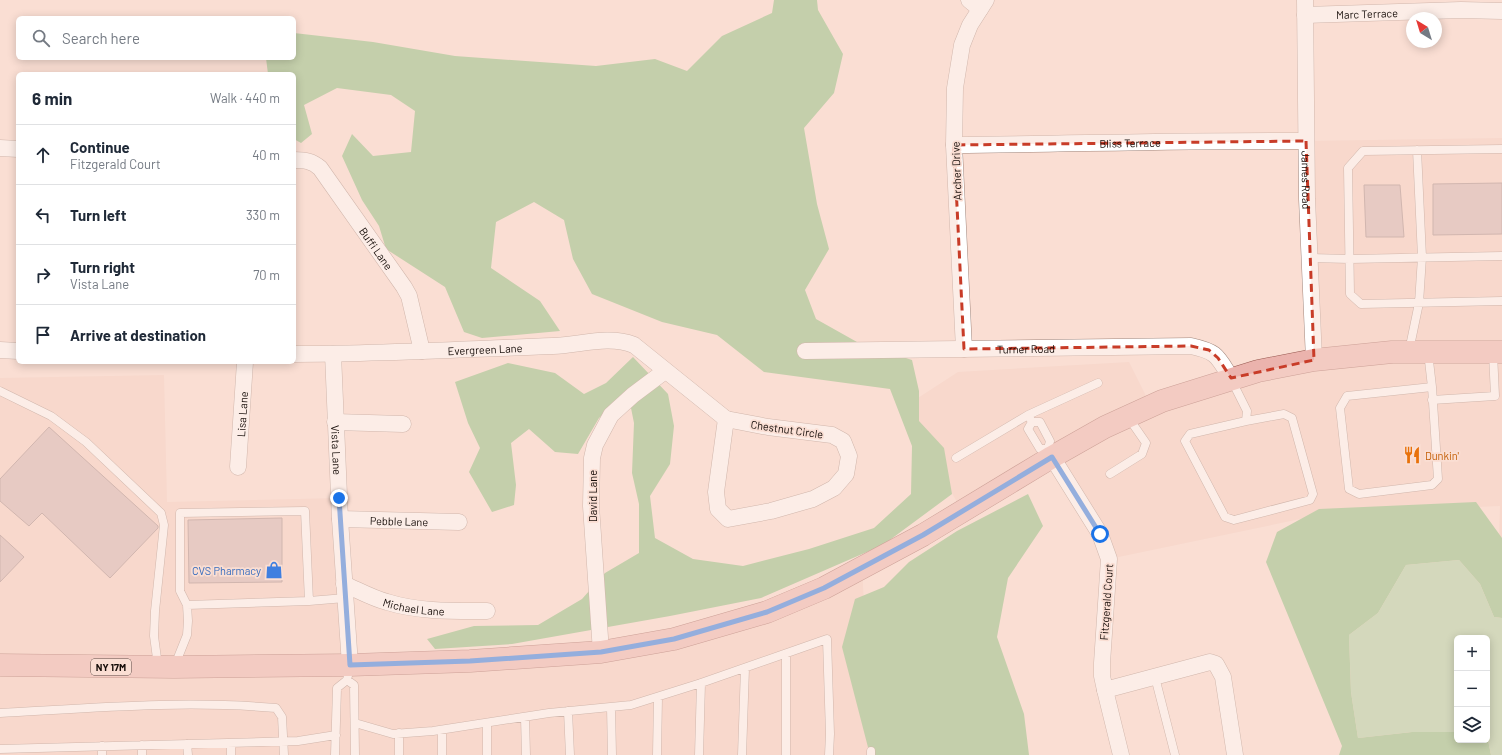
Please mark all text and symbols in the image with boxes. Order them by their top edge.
street label: Marc Terrace [1336,6,1398,21]
north arrow [1406,12,1442,48]
search box [16,16,296,60]
icon: search [30,27,52,49]
text: Search here [62,29,140,47]
text: 6 min [32,88,72,108]
text: Walk · 440 m [210,90,280,106]
street label: Bliss Terrace [1099,135,1161,149]
text: Continue [70,138,130,156]
street label: Archer Drive [948,141,964,201]
icon: ahead [32,144,54,166]
text: 40 m [252,147,280,163]
street label: James Road [1300,151,1314,210]
text: Fitzgerald Court [70,156,161,172]
icon: left [32,204,54,226]
text: Turn left [70,206,126,224]
text: 330 m [246,207,280,223]
street label: Buffi Lane [357,224,396,272]
text: Turn right [70,258,135,276]
icon: right [32,264,54,286]
text: 70 m [253,267,280,283]
text: Vista Lane [70,276,129,292]
icon: arrive [32,324,54,346]
text: Arrive at destination [70,326,206,344]
street label: Evergreen Lane [447,341,523,357]
street label: Turner Road [997,341,1055,355]
street label: Lisa Lane [234,391,250,437]
street label: Chestnut Circle [750,417,824,441]
street label: Vista Lane [330,425,345,475]
restaurant icon: Dunkin' [1402,445,1422,465]
place label: Dunkin' [1425,449,1459,462]
street label: David Lane [586,470,599,522]
route end [330,489,348,507]
street label: Pebble Lane [370,513,428,528]
route start [1091,525,1109,543]
shop icon: CVS Pharmacy [264,560,284,580]
street label: Fitzgerald Court [1097,563,1115,641]
place label: CVS Pharmacy [192,564,261,577]
street label: Michael Lane [381,595,445,617]
map controls [1454,635,1490,743]
button: + [1454,635,1490,671]
road number: NY 17M [91,659,131,675]
button: − [1454,671,1490,707]
button: layers [1454,707,1490,743]

